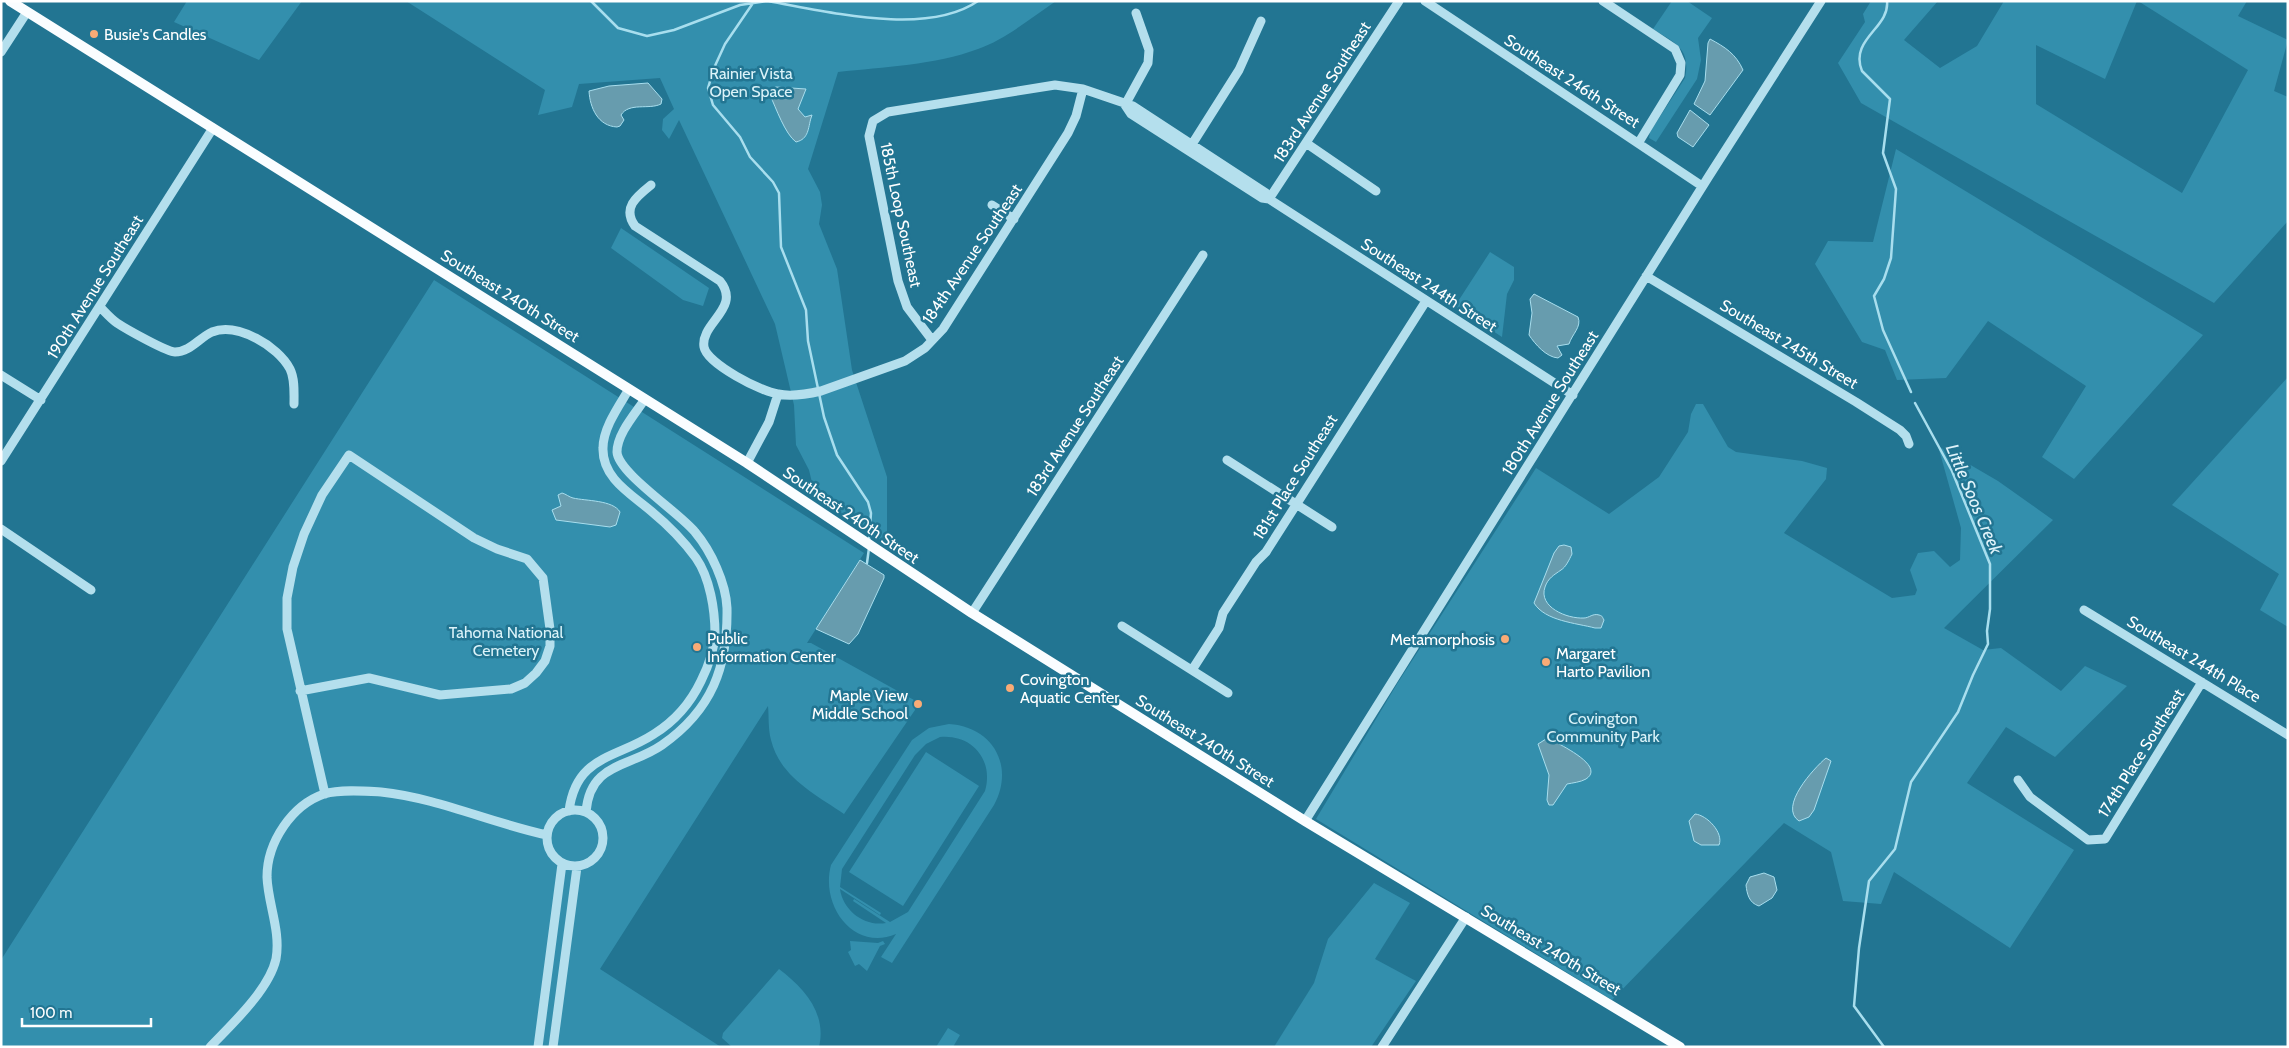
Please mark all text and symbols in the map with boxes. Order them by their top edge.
street label: 183rd Avenue Southeast [1269,18,1375,166]
place label: Busie's Candles [104,25,207,44]
marker: Busie's Candles [88,28,100,40]
street label: Southeast 246th Street [1501,30,1644,132]
park label: Rainier Vista Open Space [709,64,793,101]
street label: 185th Loop Southeast [876,141,926,290]
street label: 184th Avenue Southeast [918,180,1026,328]
street label: 190th Avenue Southeast [43,211,147,362]
street label: Southeast 244th Street [1358,234,1501,336]
street label: Southeast 240th Street [437,246,583,347]
street label: Southeast 245th Street [1717,295,1862,393]
street label: 180th Avenue Southeast [1498,327,1603,479]
street label: 183rd Avenue Southeast [1022,352,1128,500]
street label: 181st Place Southeast [1249,411,1341,543]
water label: Little Soos Creek [1941,441,2008,559]
street label: Southeast 240th Street [780,462,923,568]
street label: Southeast 244th Place [2124,612,2264,706]
park label: Tahoma National Cemetery [449,623,564,660]
place label: Public Information Center [707,629,837,666]
place label: Metamorphosis [1390,630,1495,649]
marker: Metamorphosis [1499,633,1511,645]
marker: Public Information Center [691,641,703,653]
place label: Margaret Harto Pavilion [1556,644,1650,681]
marker: Margaret Harto Pavilion [1540,656,1552,668]
place label: Covington Aquatic Center [1020,670,1120,707]
marker: Covington Aquatic Center [1004,682,1016,694]
street label: 174th Place Southeast [2094,685,2188,821]
place label: Maple View Middle School [812,686,908,723]
street label: Southeast 240th Street [1132,691,1278,792]
marker: Maple View Middle School [912,698,924,710]
park label: Covington Community Park [1546,709,1660,746]
street label: Southeast 240th Street [1478,901,1625,1000]
scale bar [22,996,151,1028]
text: 100 m [30,1004,72,1022]

